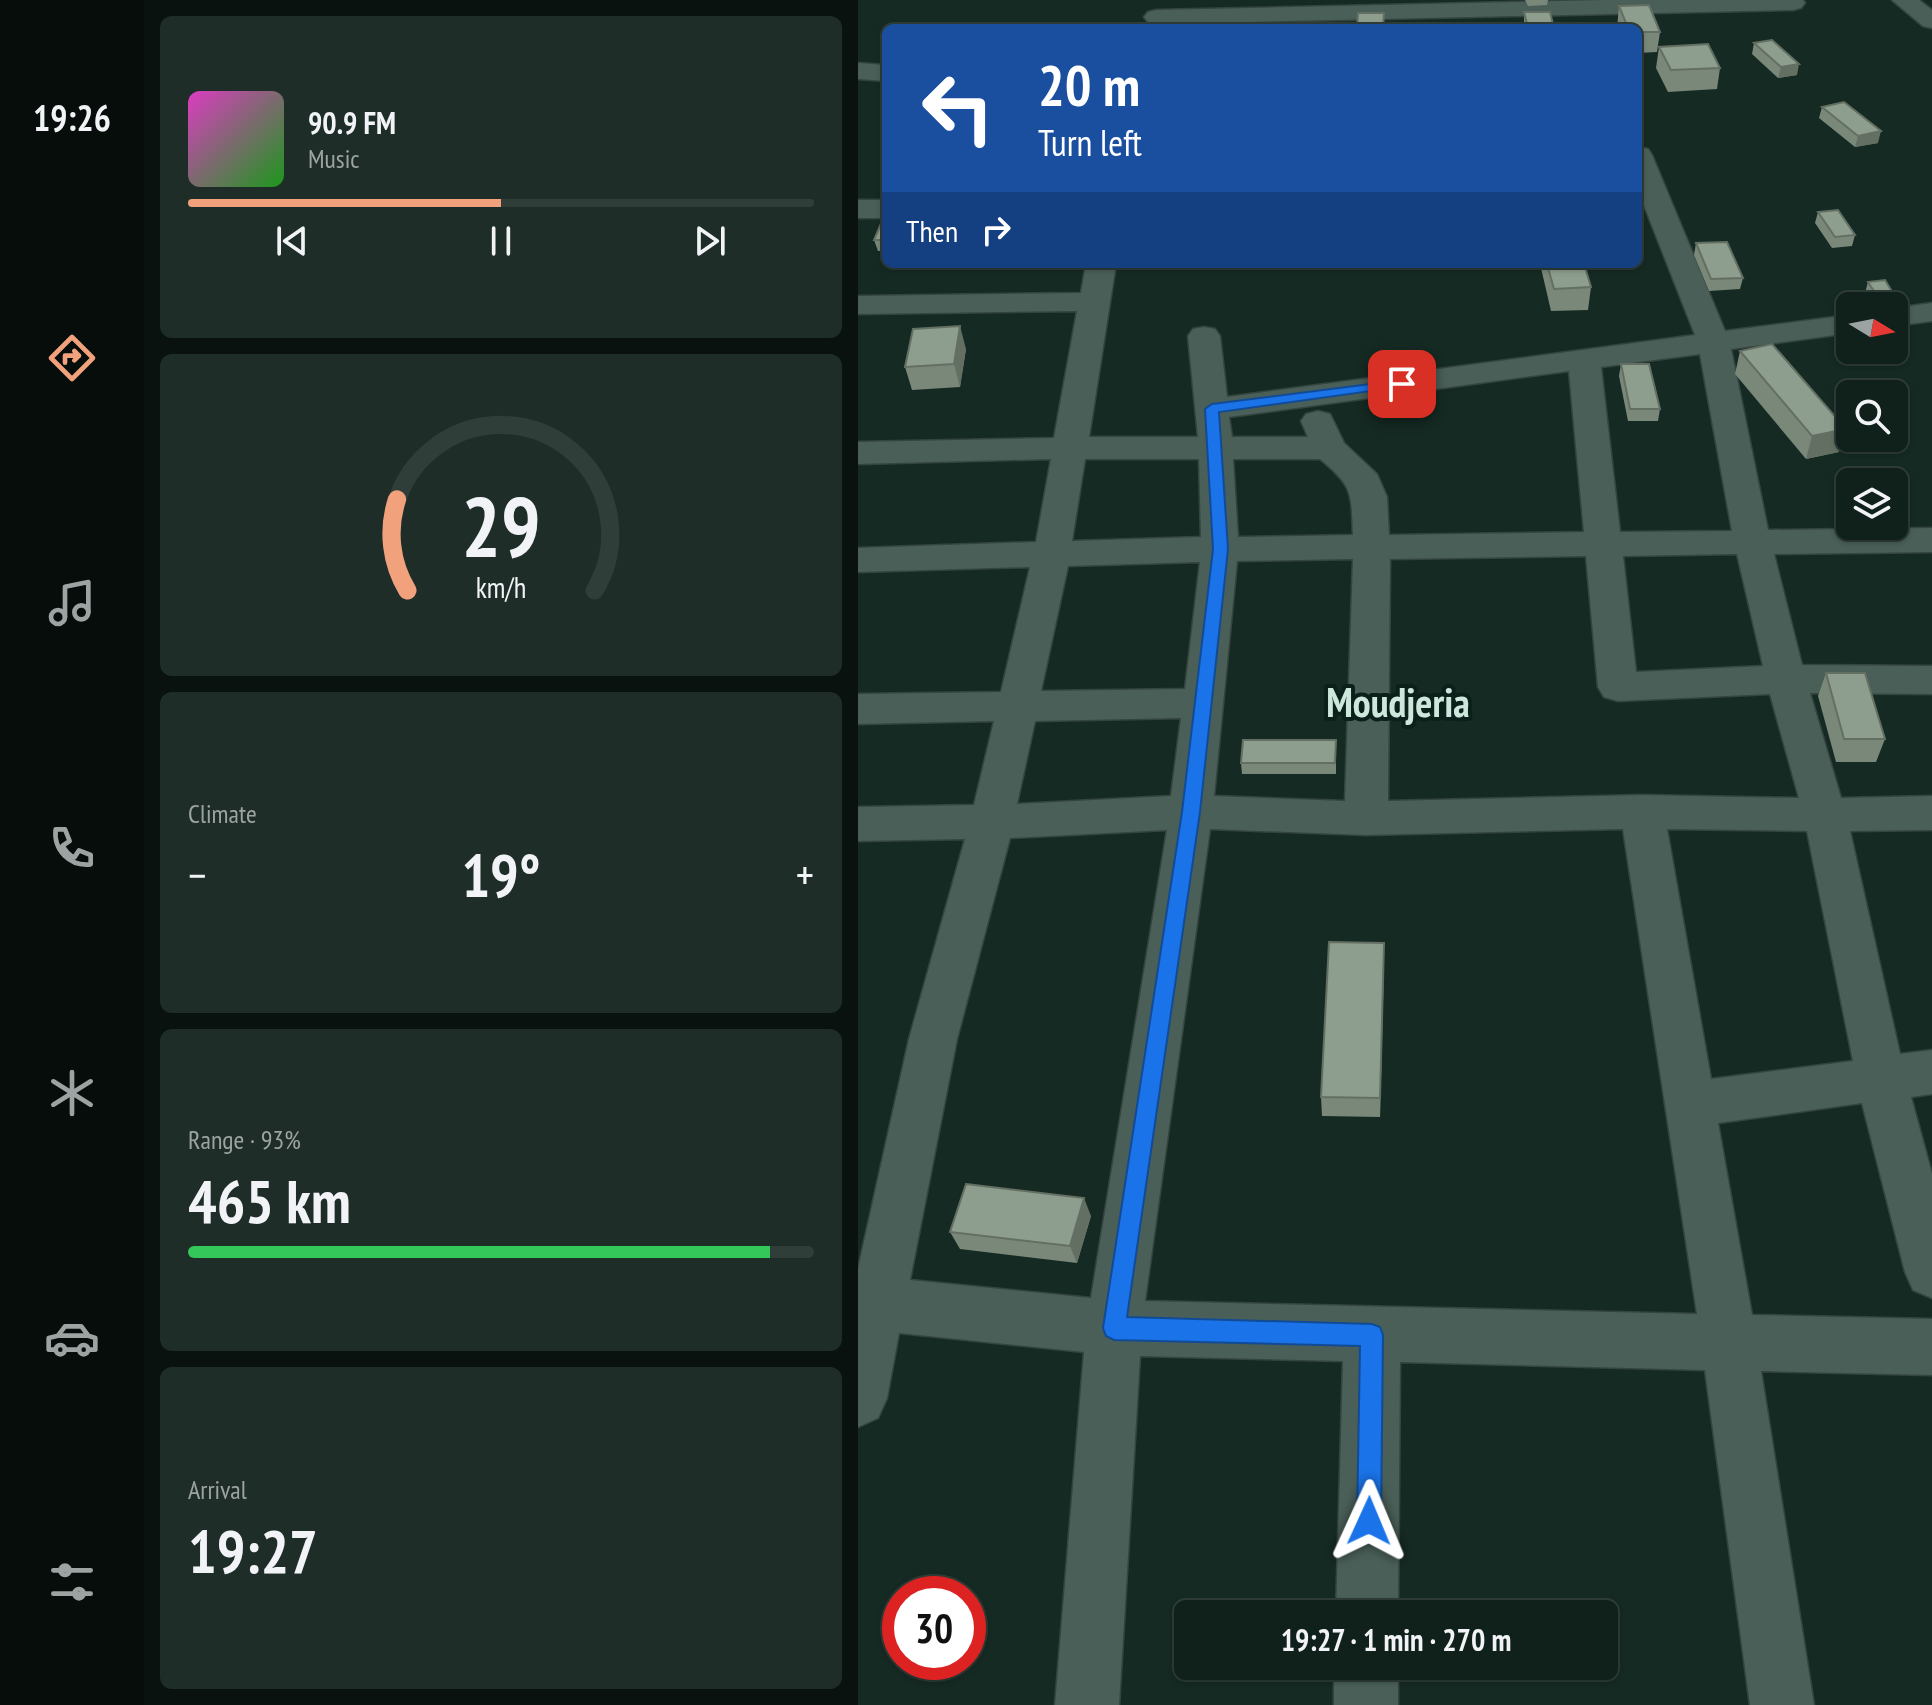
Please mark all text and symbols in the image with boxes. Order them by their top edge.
text: 20 m [1038,49,1140,121]
icon: left [906,56,1010,160]
text: 19:26 [33,94,111,141]
text: 90.9 FM [308,103,396,142]
text: Turn left [1038,119,1142,166]
text: Music [308,142,360,175]
icon: right [974,208,1018,252]
text: Then [906,211,958,250]
icon: previous [270,219,314,263]
icon: pause [479,219,523,263]
icon: next [688,219,732,263]
north arrow [1836,292,1908,364]
map controls [1836,292,1908,540]
icon: directions [44,330,100,386]
pin [1368,350,1436,418]
icon: arrive [1380,362,1424,406]
button: search [1836,380,1908,452]
button: layers [1836,468,1908,540]
text: 29 [461,471,541,579]
text: km/h [476,569,526,606]
icon: music [44,575,100,631]
district label: Moudjeria [1326,676,1470,728]
text: Climate [188,797,257,830]
icon: phone [44,820,100,876]
text: 19° [461,836,541,914]
text: − [188,846,206,903]
text: + [796,846,814,903]
icon: climate [44,1065,100,1121]
text: Range · 93% [188,1123,301,1156]
text: 465 km [188,1162,351,1240]
icon: car [44,1310,100,1366]
text: Arrival [188,1473,247,1506]
position arrow [1327,1479,1411,1563]
text: 19:27 [188,1512,318,1590]
icon: filters [44,1554,100,1610]
speed limit sign: 30 [882,1576,986,1680]
text: 19:27 · 1 min · 270 m [1281,1620,1511,1659]

